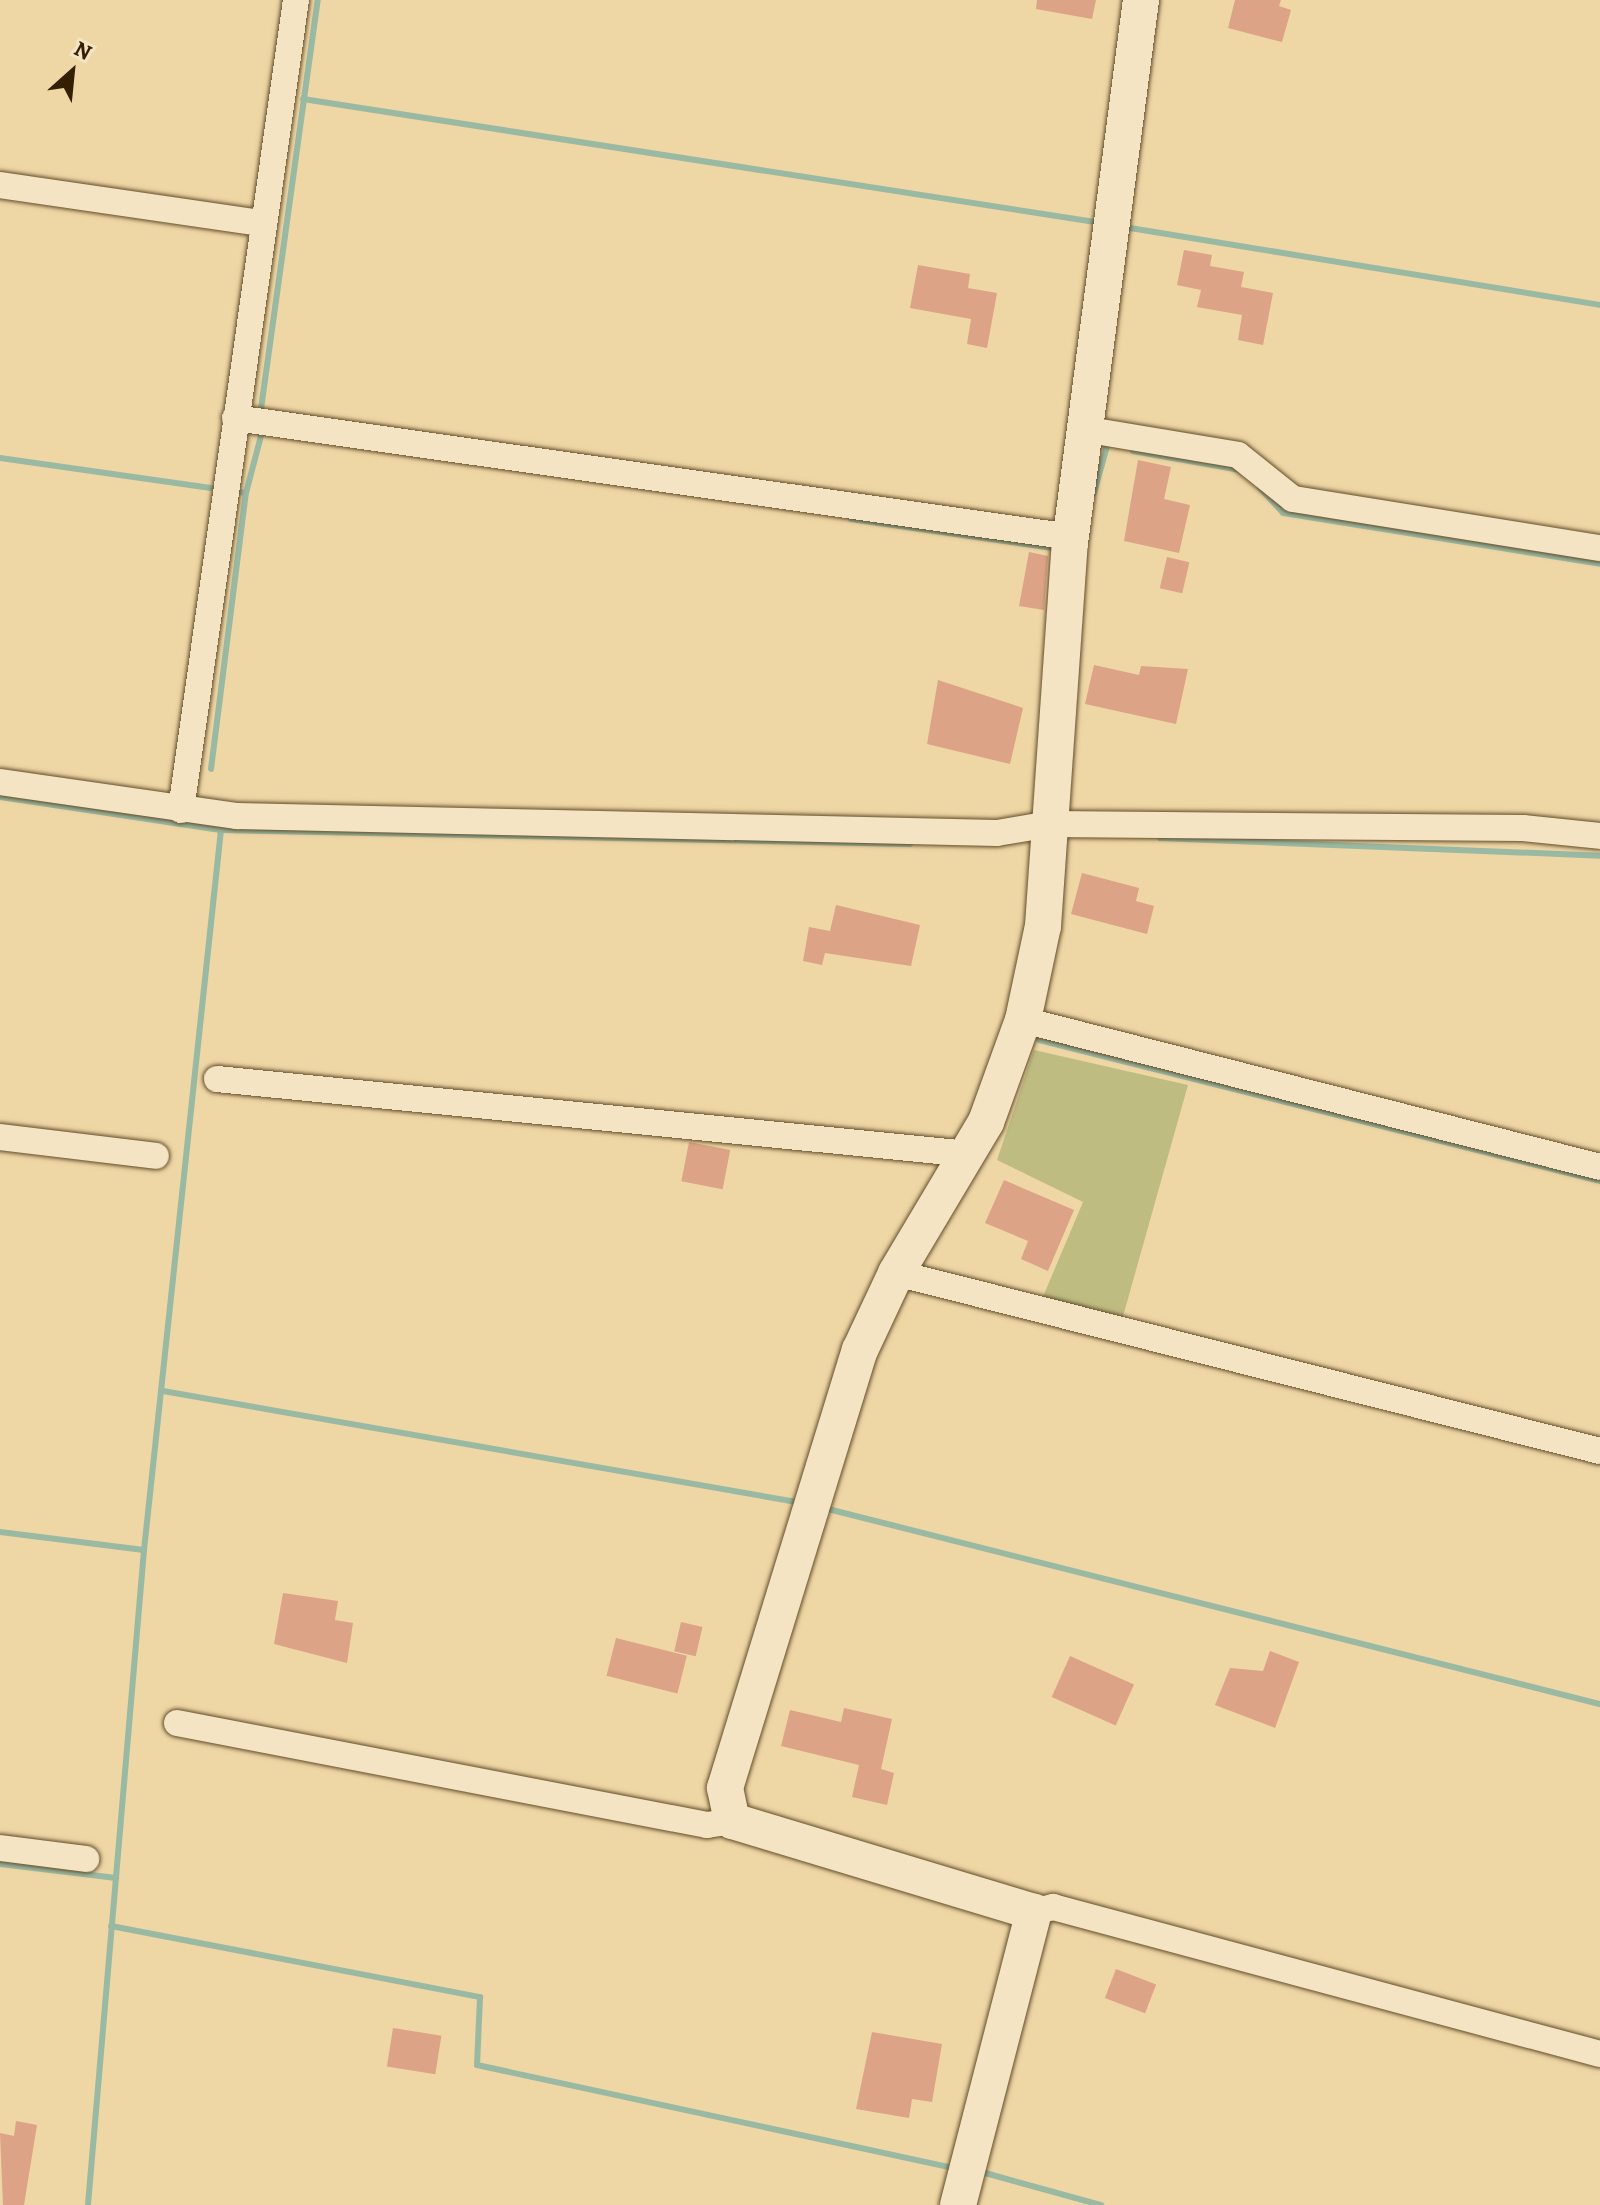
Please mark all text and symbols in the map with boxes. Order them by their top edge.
north arrow [32,32,112,112]
text: N [69,34,97,68]

